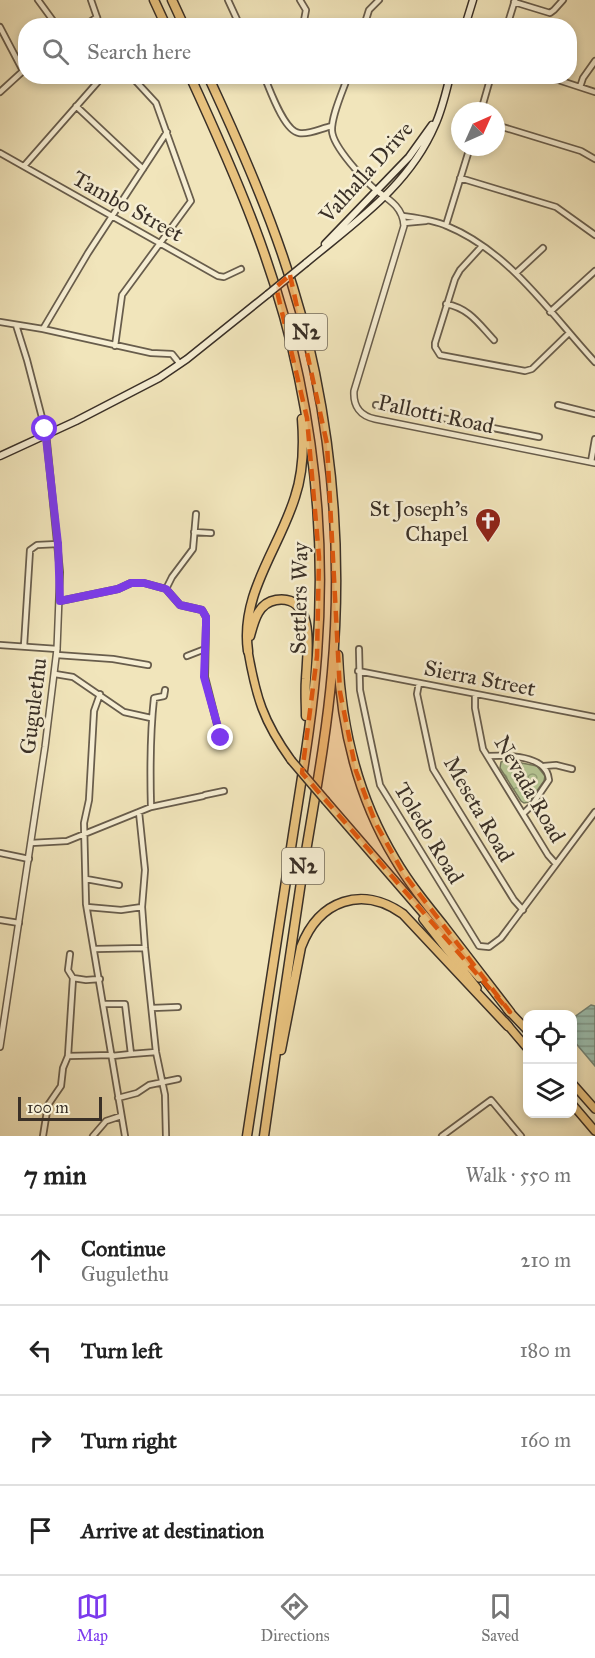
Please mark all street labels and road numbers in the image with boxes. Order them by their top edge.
street label: Valhalla Drive [313,116,419,229]
street label: Tambo Street [68,164,188,248]
road number: N2 [285,314,327,350]
street label: Pallotti Road [376,389,496,439]
street label: Settlers Way [285,541,313,655]
street label: Sierra Street [422,654,538,702]
street label: Gugulethu [14,656,52,756]
street label: Nevada Road [489,731,571,847]
street label: Meseta Road [438,751,520,867]
street label: Toledo Road [388,777,470,889]
road number: N2 [282,848,324,884]

